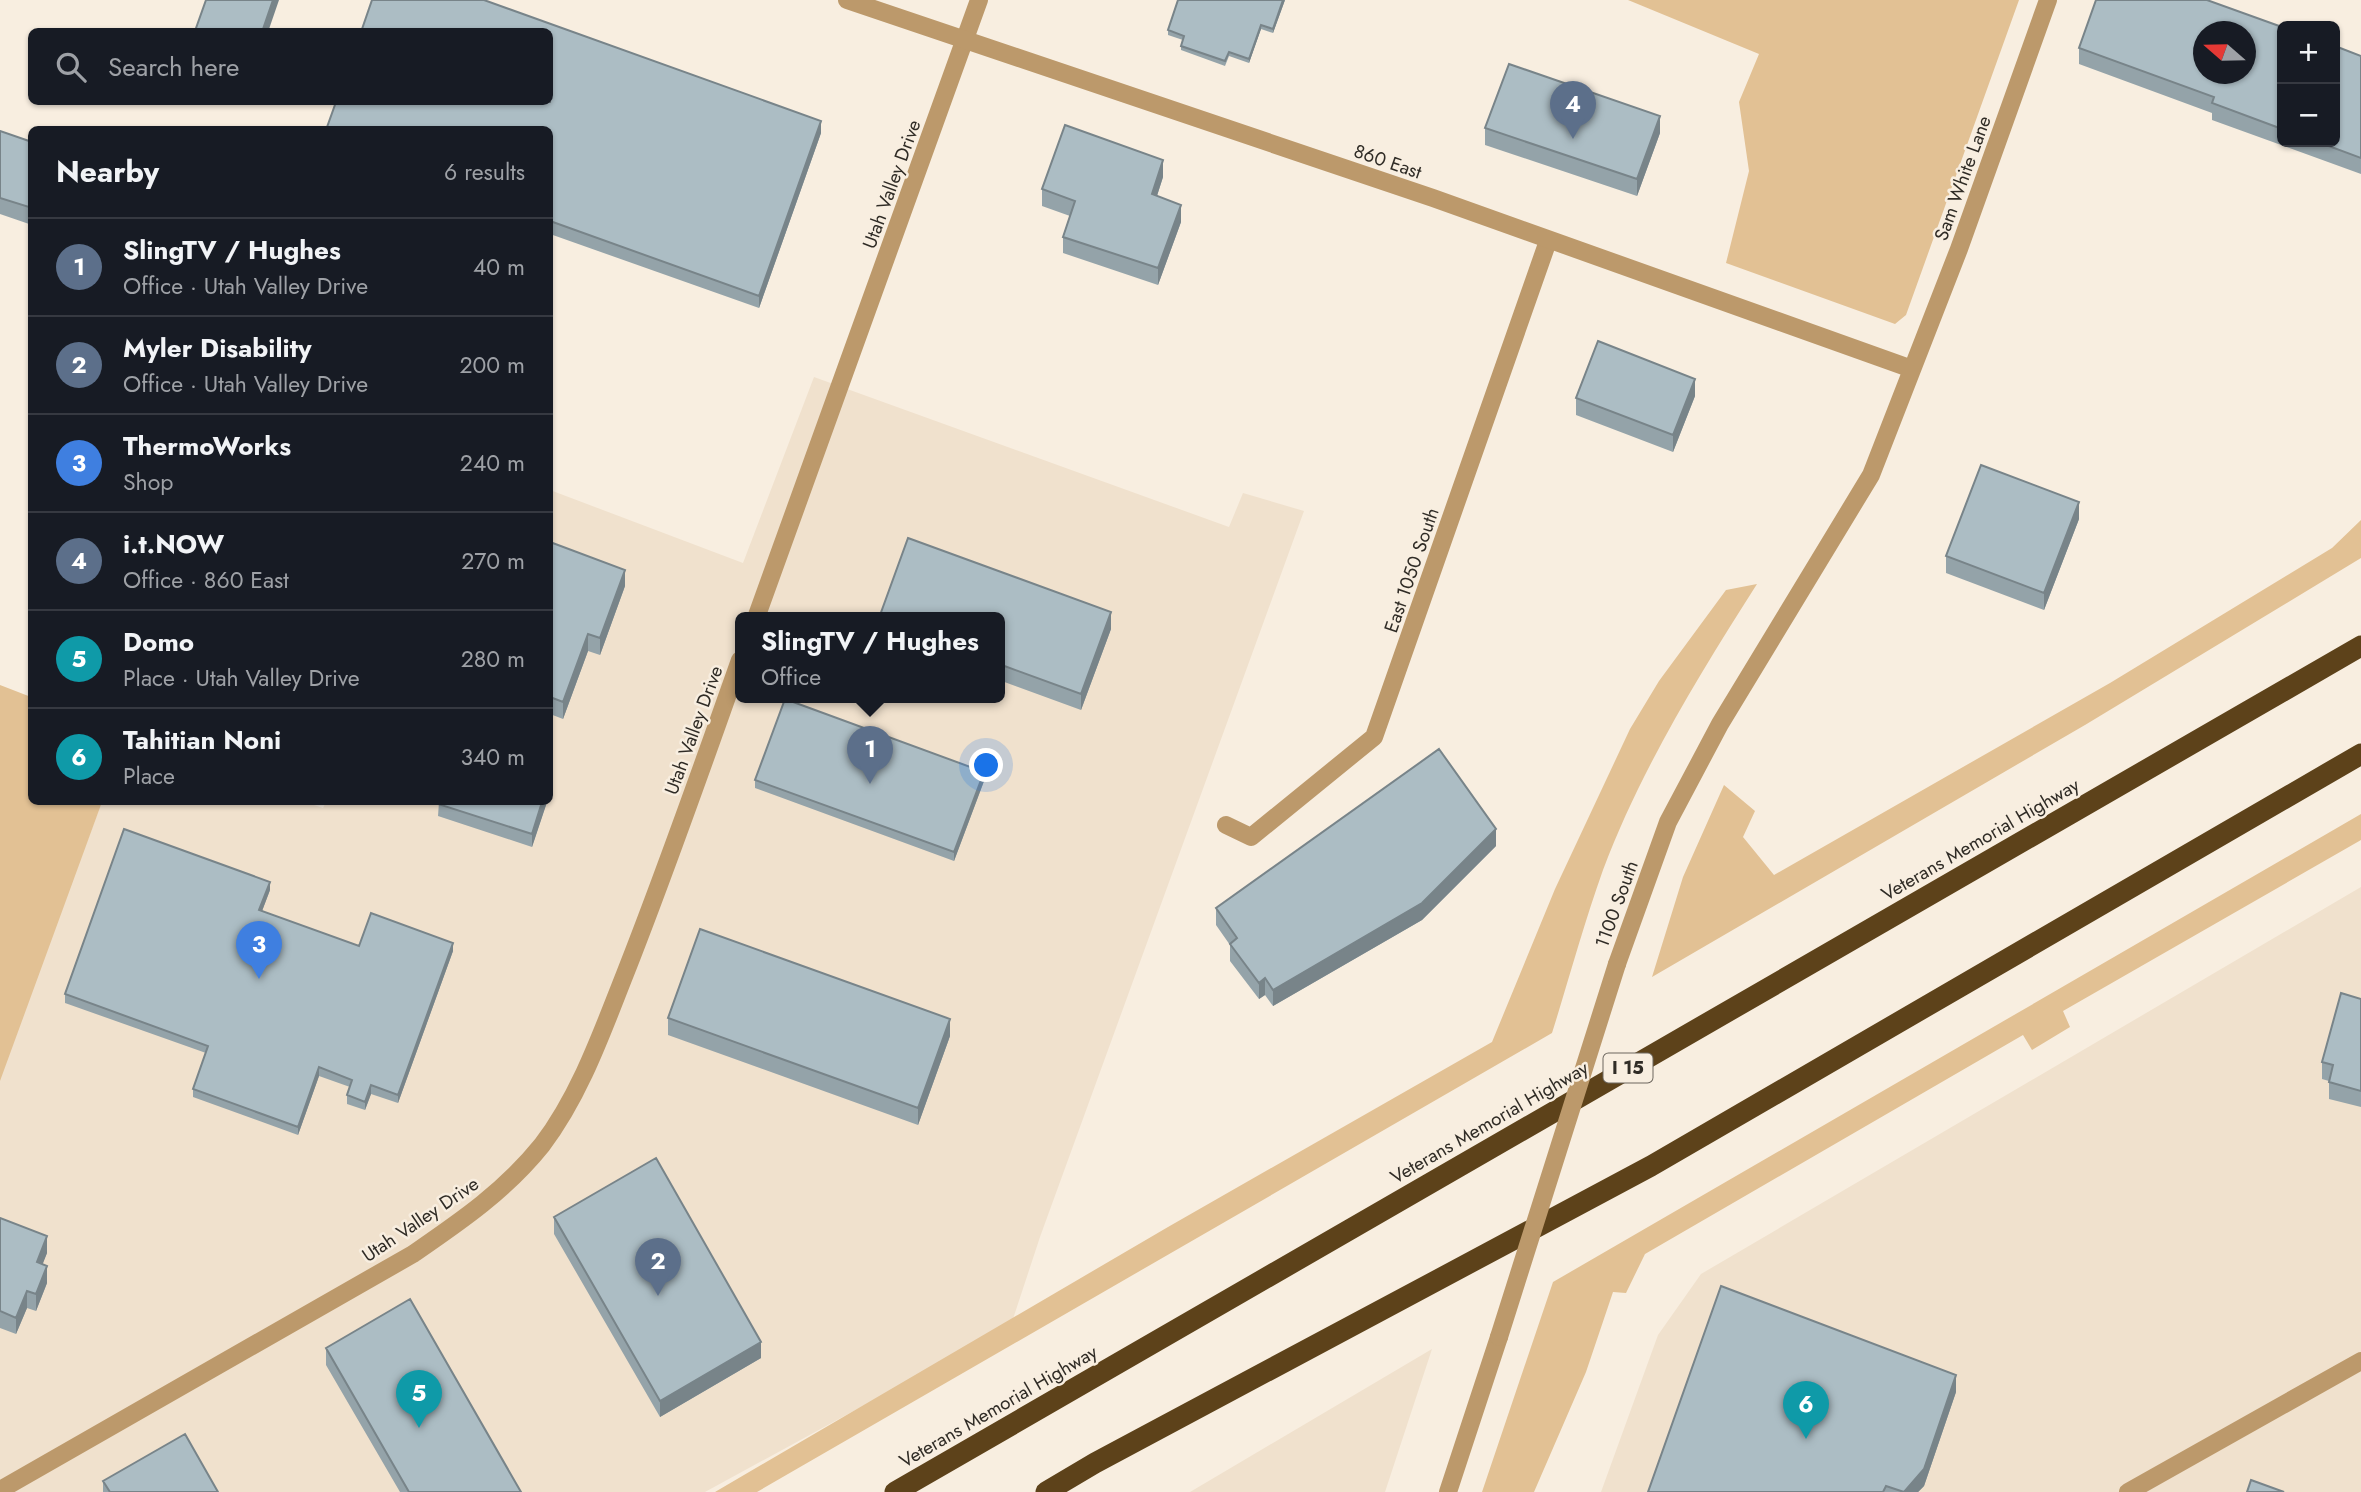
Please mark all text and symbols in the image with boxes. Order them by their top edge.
north arrow [2193,21,2256,84]
map controls [2277,21,2340,147]
button: + [2277,21,2340,84]
search box [28,28,553,105]
icon: search [52,48,90,86]
text: Search here [108,48,240,86]
pin: 4 [1550,81,1596,139]
button: − [2277,84,2340,147]
street label: Sam White Lane [1927,112,1998,244]
street label: Utah Valley Drive [856,116,927,252]
street label: 860 East [1350,137,1426,186]
text: Nearby [56,150,159,193]
text: 6 results [444,155,525,189]
text: SlingTV / Hughes [123,231,341,269]
text: 1 [73,250,85,284]
text: 40 m [473,250,525,284]
text: Office · Utah Valley Drive [123,269,368,303]
text: Myler Disability [123,329,311,367]
text: 2 [71,348,87,382]
text: 200 m [459,348,525,382]
text: Office · Utah Valley Drive [123,367,368,401]
text: ThermoWorks [123,427,291,465]
text: 3 [72,446,86,480]
text: 240 m [460,446,525,480]
text: Shop [123,465,173,499]
street label: East 1050 South [1377,504,1445,636]
text: i.t.NOW [123,525,224,563]
text: 4 [71,544,87,578]
text: 270 m [461,544,525,578]
text: Office · 860 East [123,563,289,597]
popup [735,612,1005,703]
text: SlingTV / Hughes [761,622,979,660]
text: Domo [123,623,194,661]
text: 5 [72,642,86,676]
text: 280 m [461,642,525,676]
text: Office [761,660,821,694]
text: Place · Utah Valley Drive [123,661,360,695]
street label: Utah Valley Drive [658,662,729,798]
text: Tahitian Noni [123,721,281,759]
pin: 1 [847,726,893,784]
text: 6 [71,740,87,774]
text: 340 m [460,740,525,774]
your location [969,748,1003,782]
text: Place [123,759,175,793]
street label: Veterans Memorial Highway [1876,771,2085,907]
street label: 1100 South [1588,857,1645,952]
pin: 3 [236,921,282,979]
street label: Veterans Memorial Highway [1385,1054,1594,1190]
road number: I 15 [1604,1054,1652,1083]
street label: Utah Valley Drive [357,1170,484,1269]
pin: 2 [635,1238,681,1296]
street label: Veterans Memorial Highway [894,1338,1103,1474]
pin: 5 [396,1370,442,1428]
pin: 6 [1783,1381,1829,1439]

